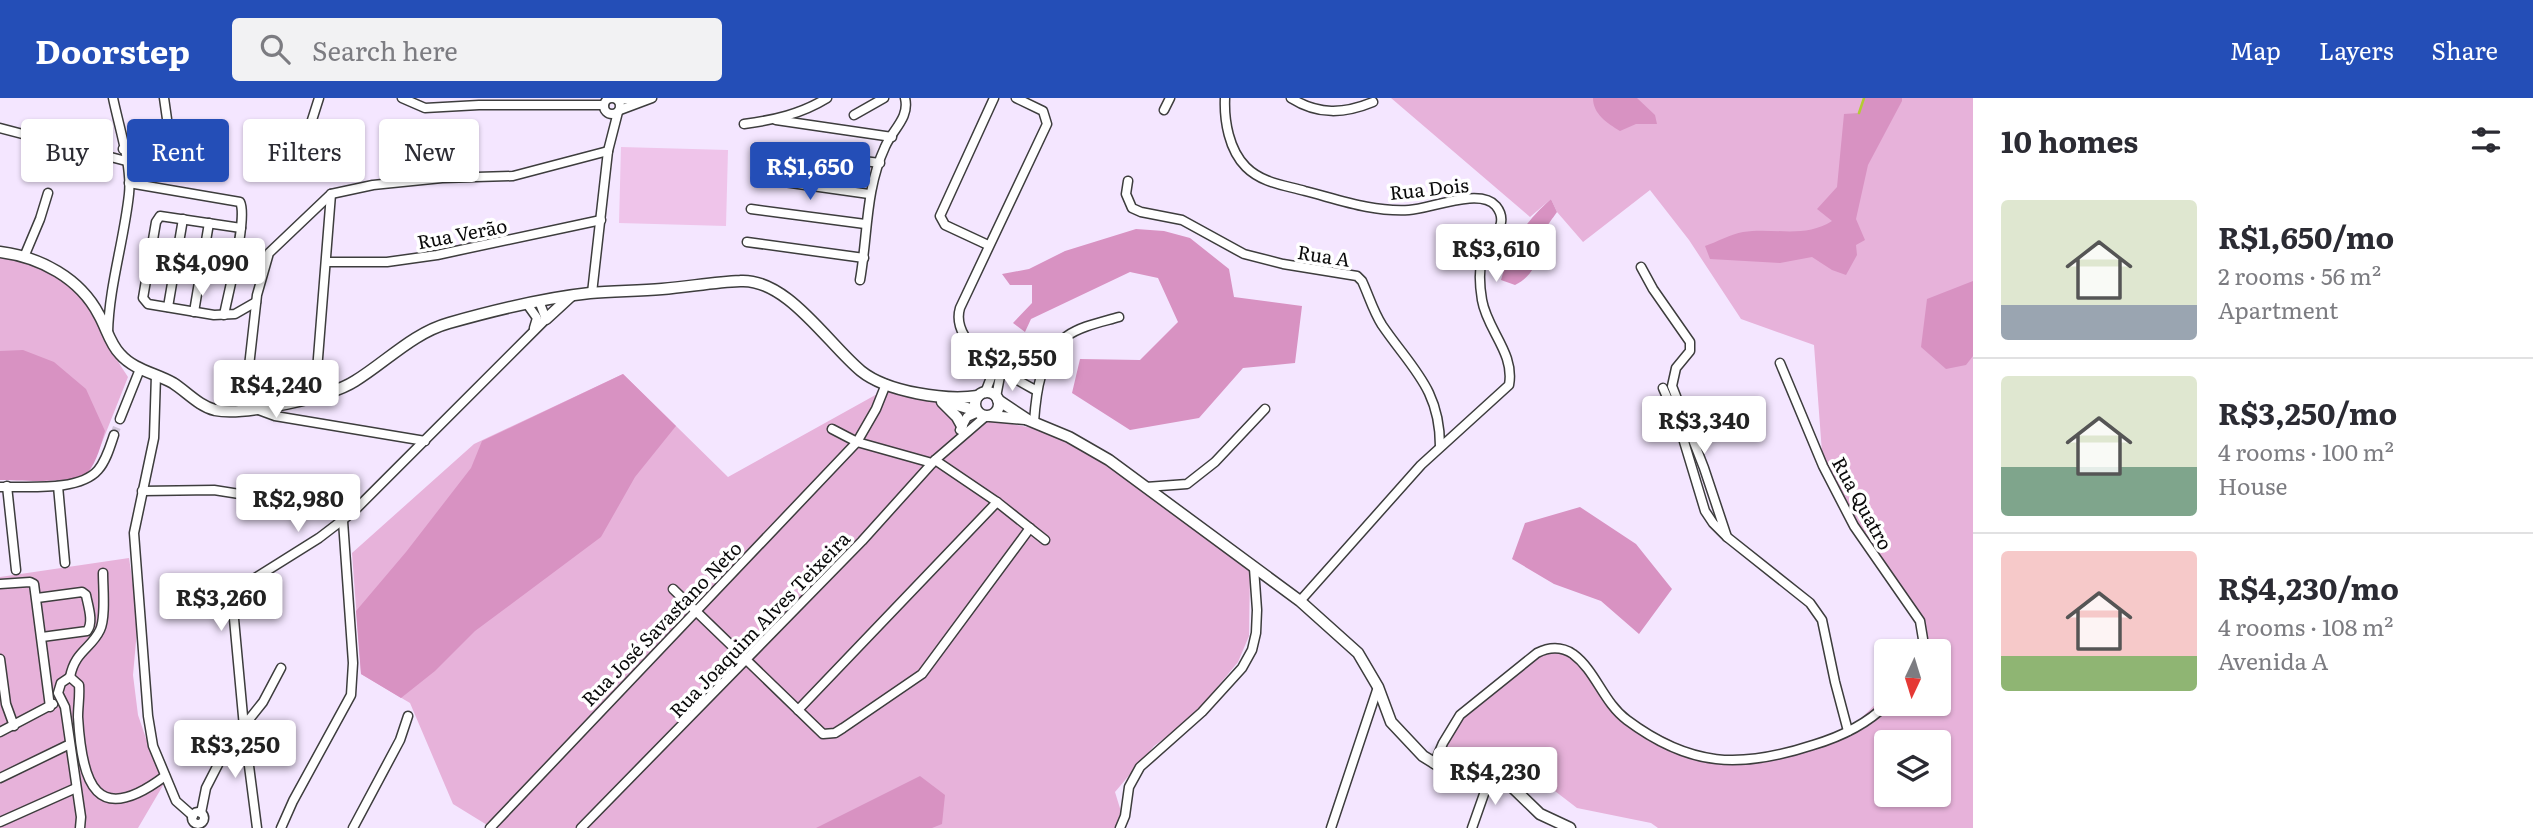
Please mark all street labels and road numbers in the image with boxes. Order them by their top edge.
street label: Rua Dois [1388,170,1470,206]
street label: Rua Verão [415,211,509,255]
street label: Rua A [1296,237,1352,273]
street label: Rua Quatro [1826,451,1900,555]
street label: Rua Joaquim Alves Teixeira [662,524,856,723]
street label: Rua José Savastano Neto [574,534,748,712]

